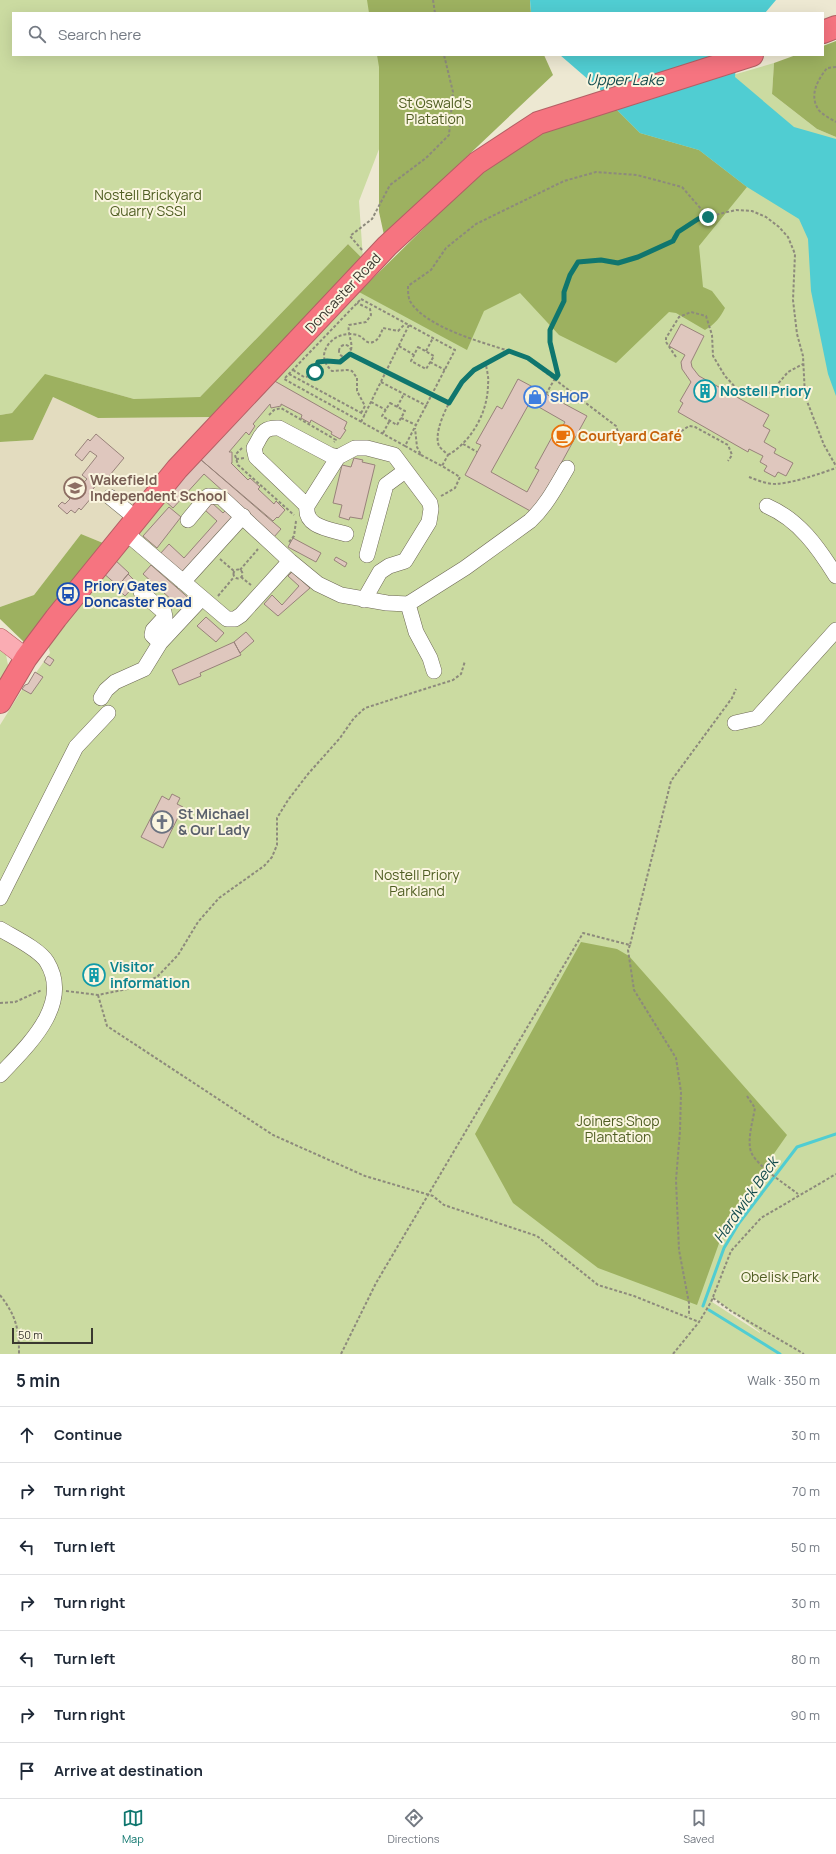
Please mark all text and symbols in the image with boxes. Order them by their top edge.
search box [12,12,824,56]
icon: search [26,23,48,45]
text: Search here [58,24,141,45]
water label: Upper Lake [586,69,665,90]
park label: St Oswald's Platation [398,93,472,128]
park label: Nostell Brickyard Quarry SSSI [94,185,202,220]
route end [699,208,717,226]
street label: Doncaster Road [300,248,385,337]
route start [306,363,324,381]
building icon: Nostell Priory [692,378,718,404]
place label: Nostell Priory [720,381,811,400]
shop icon: SHOP [522,384,548,410]
place label: SHOP [550,387,589,406]
cafe icon: Courtyard Café [550,423,576,449]
place label: Courtyard Café [578,426,682,445]
place label: Wakefield Independent School [90,470,227,505]
school or university icon: Wakefield Independent School [62,475,88,501]
place label: Priory Gates Doncaster Road [84,576,192,611]
bus stop icon: Priory Gates Doncaster Road [55,581,81,607]
place label: St Michael & Our Lady [178,804,250,839]
church icon: St Michael & Our Lady [149,809,175,835]
park label: Nostell Priory Parkland [374,865,460,900]
place label: Visitor information [110,957,190,992]
building icon: Visitor information [81,962,107,988]
park label: Joiners Shop Plantation [577,1111,659,1146]
water label: Hardwick Beck [708,1151,784,1247]
park label: Obelisk Park [741,1267,820,1286]
scale bar [12,1326,93,1345]
text: 50 m [18,1327,43,1342]
text: 5 min [16,1369,60,1392]
text: Walk · 350 m [747,1371,820,1389]
icon: ahead [16,1424,38,1446]
text: Continue [54,1424,122,1445]
text: 30 m [791,1426,820,1444]
icon: right [16,1480,38,1502]
text: Turn right [54,1480,125,1501]
text: 70 m [792,1482,820,1500]
icon: left [16,1536,38,1558]
text: Turn left [54,1536,116,1557]
text: 50 m [791,1538,820,1556]
icon: right [16,1592,38,1614]
text: Turn right [54,1592,125,1613]
text: 30 m [791,1594,820,1612]
icon: left [16,1648,38,1670]
text: Turn left [54,1648,116,1669]
text: 80 m [791,1650,820,1668]
icon: right [16,1704,38,1726]
text: Turn right [54,1704,125,1725]
text: 90 m [790,1706,820,1724]
icon: arrive [16,1760,38,1782]
text: Arrive at destination [54,1760,203,1781]
tab: Map [122,1807,144,1846]
tab: Directions [387,1807,440,1846]
tab: Saved [683,1807,714,1846]

